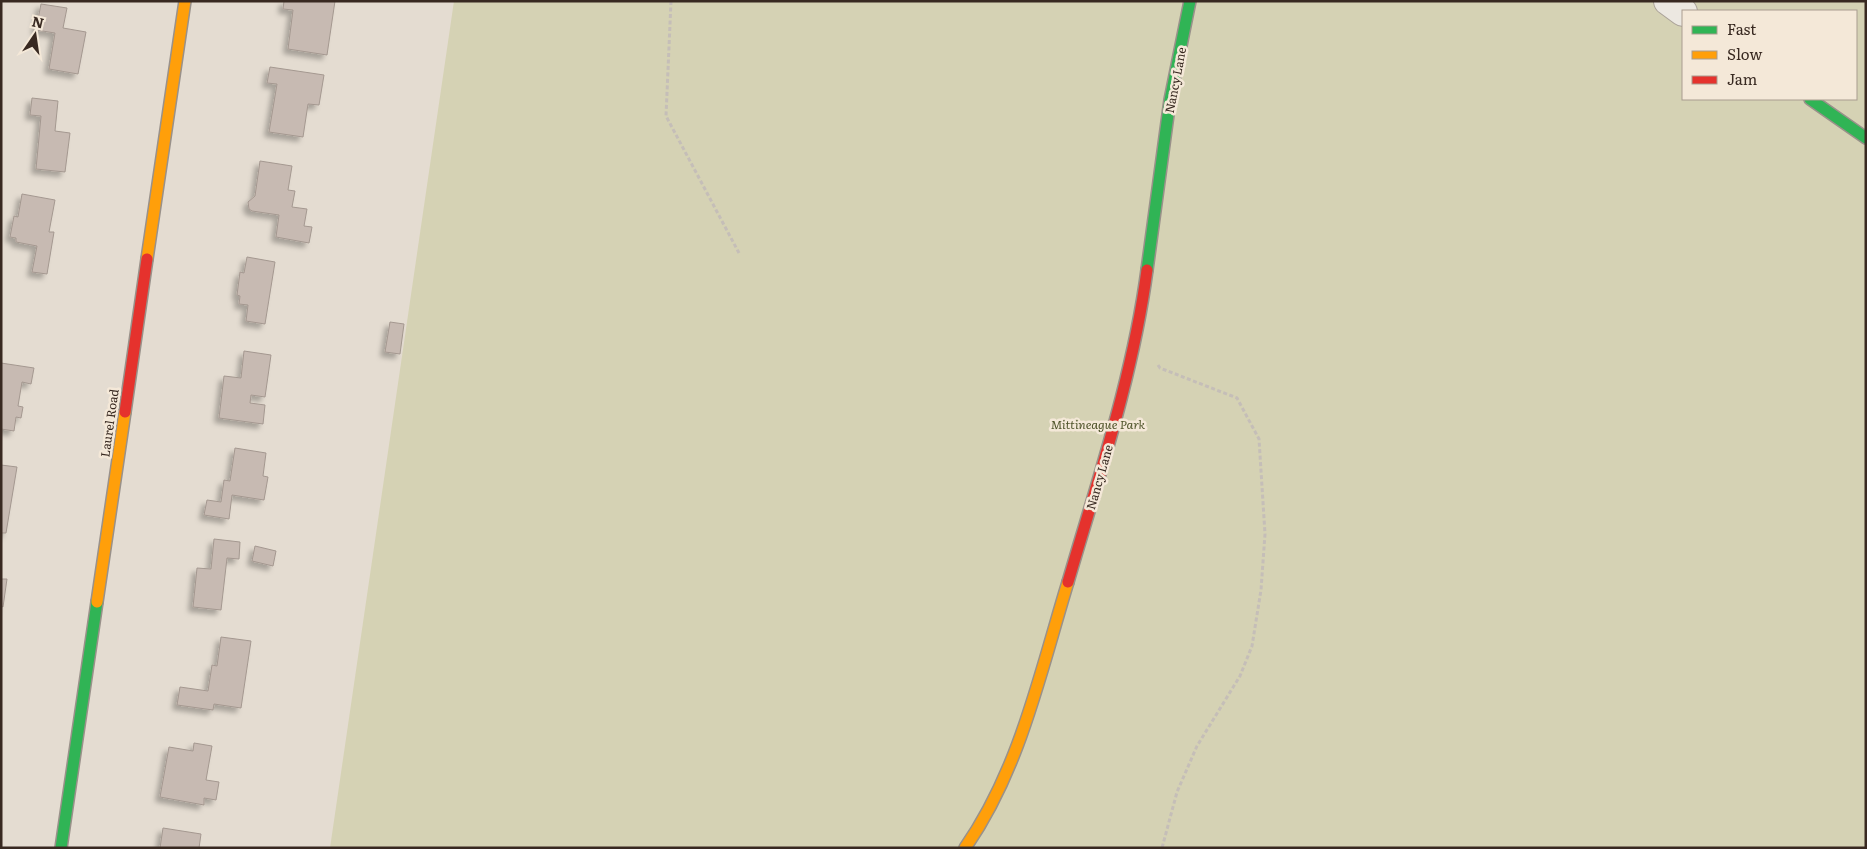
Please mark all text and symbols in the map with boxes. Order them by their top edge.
north arrow [10,10,60,60]
text: N [30,10,46,32]
legend [1682,10,1857,100]
text: Fast [1727,17,1756,40]
text: Slow [1727,42,1762,65]
street label: Nancy Lane [1160,45,1190,115]
text: Jam [1727,67,1758,90]
street label: Laurel Road [95,387,123,458]
park label: Mittineague Park [1051,415,1146,433]
street label: Nancy Lane [1081,442,1117,512]

